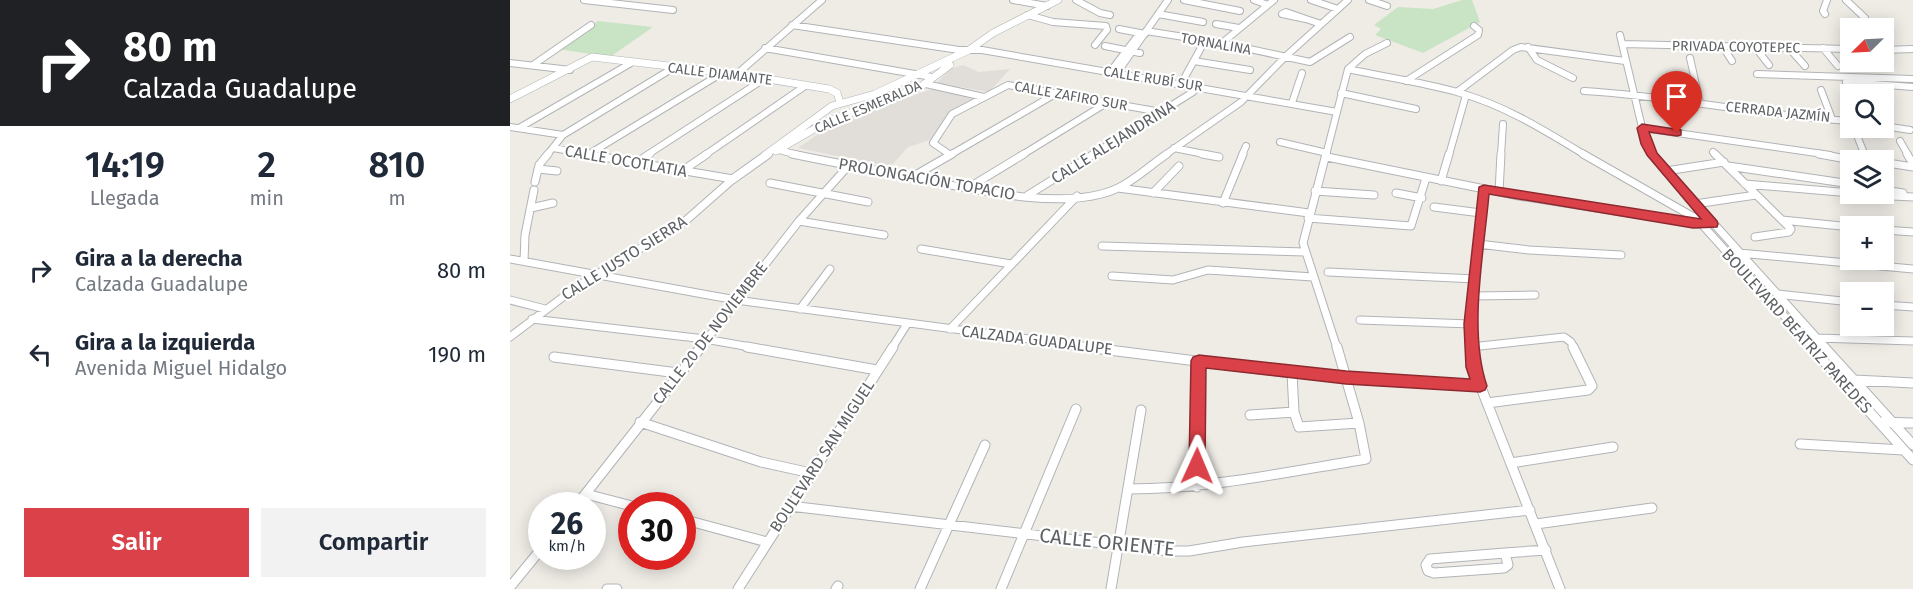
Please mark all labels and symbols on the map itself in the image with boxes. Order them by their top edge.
north arrow [1840,18,1894,72]
street label: TORNALINA [1179,29,1253,59]
street label: PRIVADA COYOTEPEC [1672,37,1800,57]
street label: CALLE DIAMANTE [667,59,773,89]
street label: CALLE RUBÍ SUR [1102,62,1205,95]
pin [1651,71,1702,133]
street label: CALLE ESMERALDA [812,77,924,137]
street label: CALLE ZAFIRO SUR [1013,78,1129,114]
street label: CALLE ALEJANDRINA [1048,96,1179,188]
street label: CERRADA JAZMÍN [1725,97,1831,126]
street label: CALLE OCOTLATIA [563,141,689,181]
street label: PROLONGACIÓN TOPACIO [837,153,1017,204]
street label: CALLE JUSTO SIERRA [558,211,691,304]
street label: BOULEVARD BEATRIZ PAREDES [1718,245,1876,417]
street label: CALLE 20 DE NOVIEMBRE [648,258,772,408]
street label: CALZADA GUADALUPE [960,321,1114,359]
street label: BOULEVARD SAN MIGUEL [766,376,878,536]
position arrow [1165,434,1229,498]
speed limit sign: 30 [618,492,696,570]
street label: CALLE ORIENTE [1038,523,1176,561]

